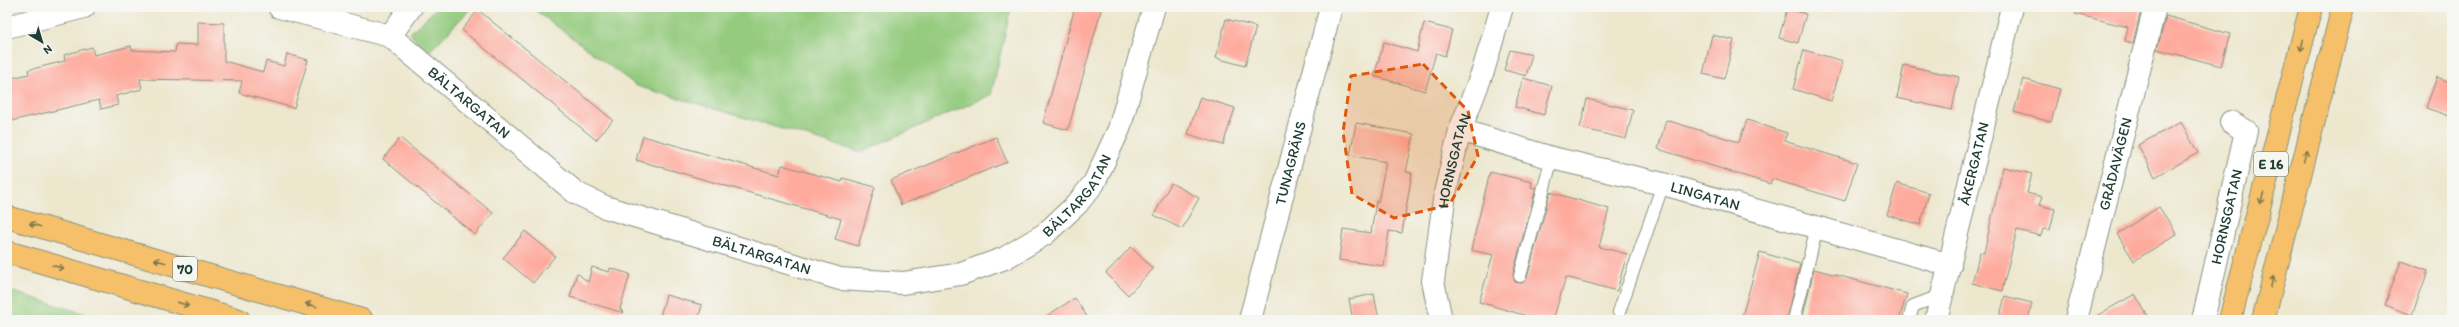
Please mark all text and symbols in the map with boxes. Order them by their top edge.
north arrow [22,22,62,62]
one-way arrow [2297,38,2305,51]
text: N [41,42,55,57]
street label: BÄLTARGATAN [424,63,514,142]
street label: HORNSGATAN [1434,111,1475,209]
street label: GRÅDAVÄGEN [2095,116,2136,212]
street label: TUNAGRÄNS [1271,119,1310,207]
street label: ÅKERGATAN [1955,120,1993,207]
one-way arrow [2301,150,2309,163]
street label: BÄLTARGATAN [1039,151,1115,241]
road number: E 16 [2254,152,2288,176]
street label: HORNSGATAN [2207,167,2246,266]
street label: LINGATAN [1668,178,1742,214]
one-way arrow [2258,191,2266,204]
one-way arrow [28,221,41,228]
street label: BÄLTARGATAN [710,231,813,279]
one-way arrow [153,257,166,264]
road number: 70 [173,257,197,281]
one-way arrow [51,264,64,271]
one-way arrow [2269,276,2277,289]
one-way arrow [176,301,189,308]
one-way arrow [305,301,318,308]

